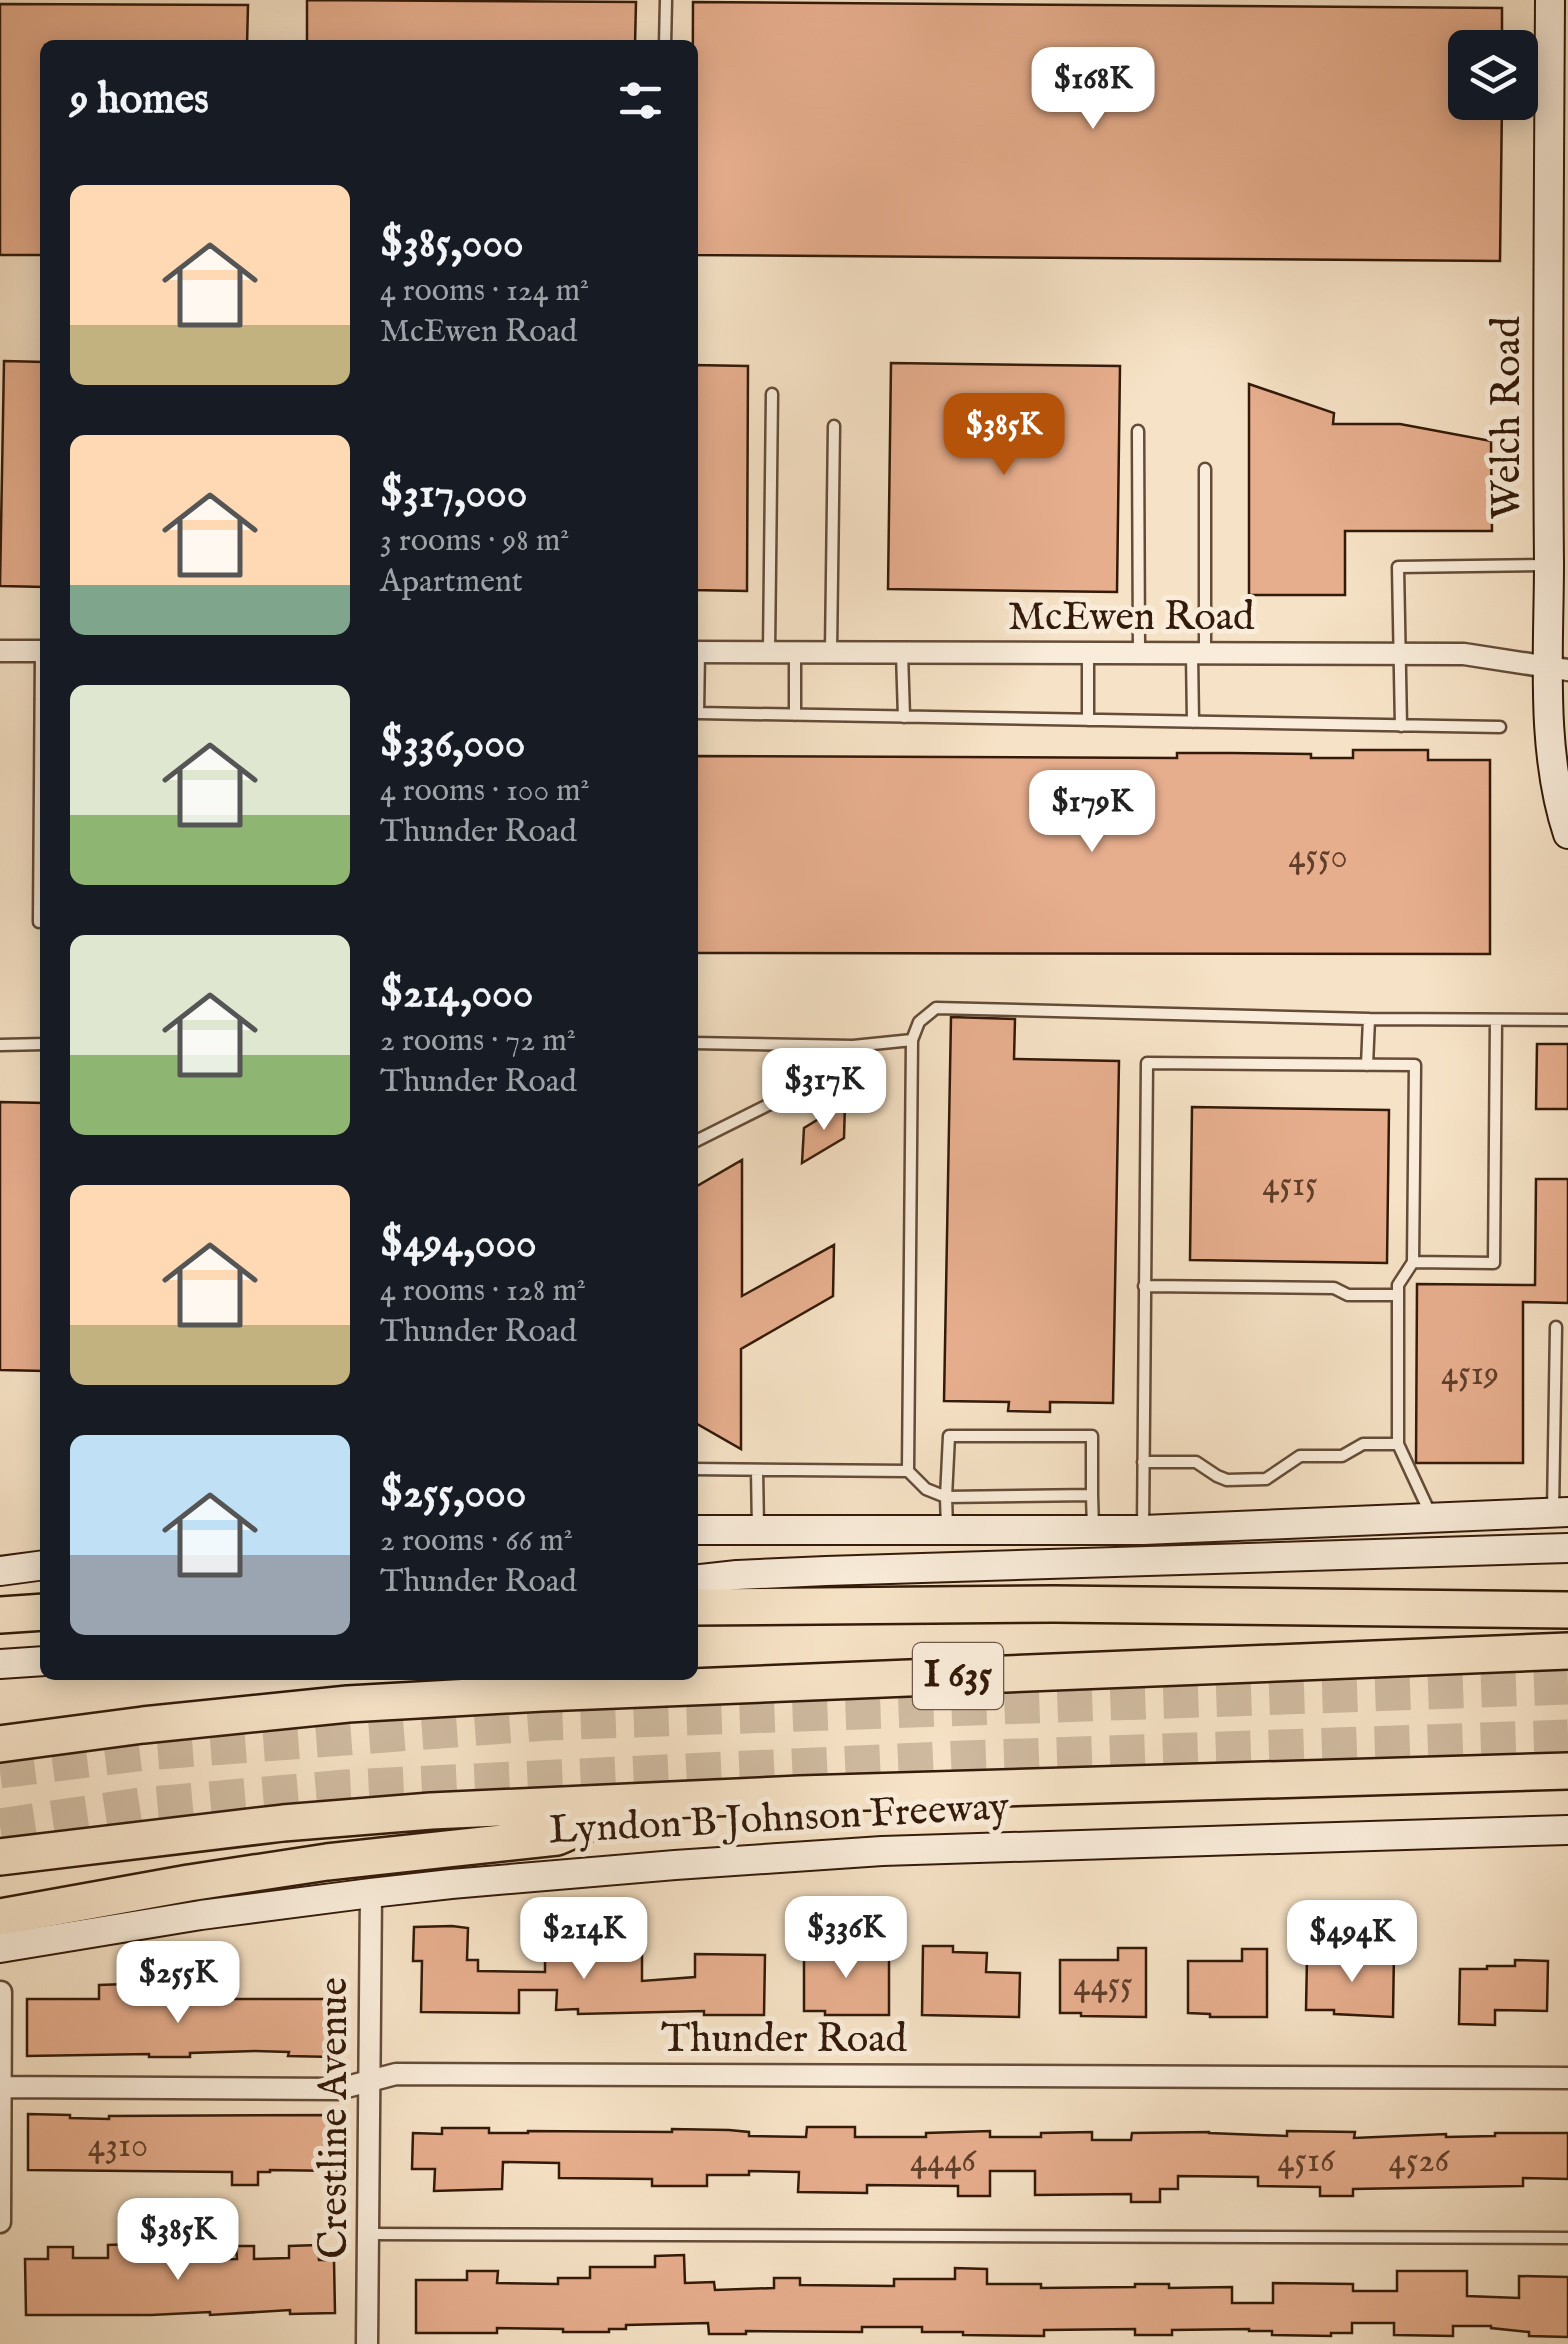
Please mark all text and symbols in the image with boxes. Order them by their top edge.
map controls [1448,30,1538,120]
button: layers [1448,30,1538,120]
pin: $168K [1023,47,1163,132]
text: $168K [1054,59,1132,100]
icon: filters [613,73,668,128]
text: 9 homes [70,74,209,127]
text: $385,000 [380,218,524,271]
icon: home [150,225,270,345]
text: 4 rooms · 124 m² [380,271,589,312]
text: McEwen Road [380,312,577,353]
street label: Welch Road [1483,316,1534,519]
pin: $385K [934,393,1074,478]
text: $385K [966,405,1042,446]
text: $317,000 [380,468,527,521]
icon: home [150,475,270,595]
text: 3 rooms · 98 m² [380,521,569,562]
text: Apartment [380,562,523,603]
street label: McEwen Road [1008,593,1255,644]
text: $336,000 [380,718,525,771]
icon: home [150,725,270,845]
pin: $179K [1022,770,1162,855]
text: 4 rooms · 100 m² [380,771,590,812]
text: $179K [1051,782,1133,823]
text: Thunder Road [380,812,577,853]
house number: 4550 [1288,835,1348,880]
text: $214,000 [380,968,533,1021]
icon: home [150,975,270,1095]
text: 2 rooms · 72 m² [380,1021,576,1062]
pin: $317K [754,1048,894,1133]
text: $317K [784,1060,864,1101]
text: Thunder Road [380,1062,577,1103]
house number: 4515 [1262,1163,1318,1208]
text: $494,000 [380,1218,537,1271]
icon: home [150,1225,270,1345]
text: 4 rooms · 128 m² [380,1271,586,1312]
text: Thunder Road [380,1312,577,1353]
house number: 4519 [1441,1352,1499,1397]
text: $255,000 [380,1468,526,1521]
icon: home [150,1475,270,1595]
text: 2 rooms · 66 m² [380,1521,573,1562]
text: Thunder Road [380,1562,577,1603]
road number: I 635 [913,1643,1003,1709]
street label: Lyndon B Johnson Freeway [548,1782,1011,1858]
pin: $336K [776,1896,916,1981]
pin: $214K [514,1897,654,1982]
pin: $494K [1282,1900,1422,1985]
text: $336K [807,1908,885,1949]
text: $214K [542,1909,626,1950]
text: $494K [1309,1912,1395,1953]
pin: $255K [108,1941,248,2026]
text: $255K [139,1953,217,1994]
house number: 4455 [1073,1963,1133,2008]
street label: Crestline Avenue [310,1977,361,2259]
street label: Thunder Road [661,2015,908,2066]
house number: 4310 [88,2124,148,2169]
house number: 4446 [910,2139,977,2184]
house number: 4516 [1277,2139,1336,2184]
house number: 4526 [1389,2139,1451,2184]
pin: $385K [108,2198,248,2283]
text: $385K [140,2210,216,2251]

